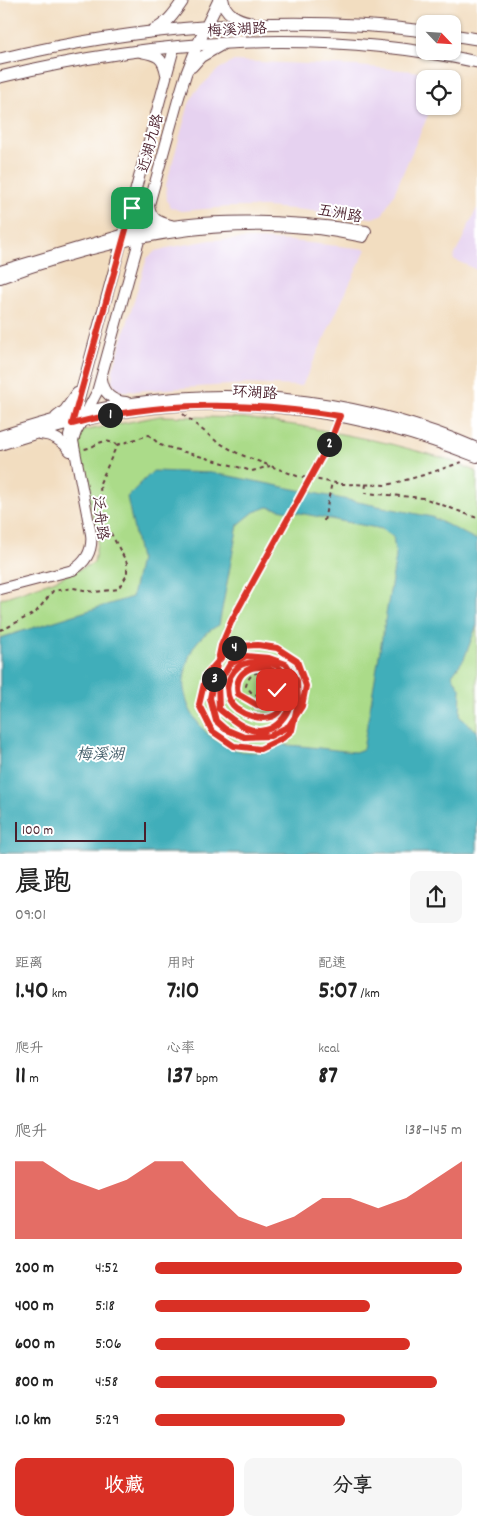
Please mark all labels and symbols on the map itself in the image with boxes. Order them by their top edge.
north arrow [416,15,461,60]
street label: 梅溪湖路 [207,18,268,44]
street label: 近湖九路 [134,112,170,175]
pin [111,187,153,229]
street label: 五洲路 [316,200,364,230]
street label: 环湖路 [232,382,278,406]
pin: 1 [98,402,122,428]
pin: 2 [316,432,342,456]
street label: 泛舟路 [85,495,113,542]
pin: 4 [222,636,246,660]
pin: 3 [202,666,226,692]
pin [256,669,298,711]
water label: 梅溪湖 [76,744,126,767]
scale bar [15,818,146,842]

